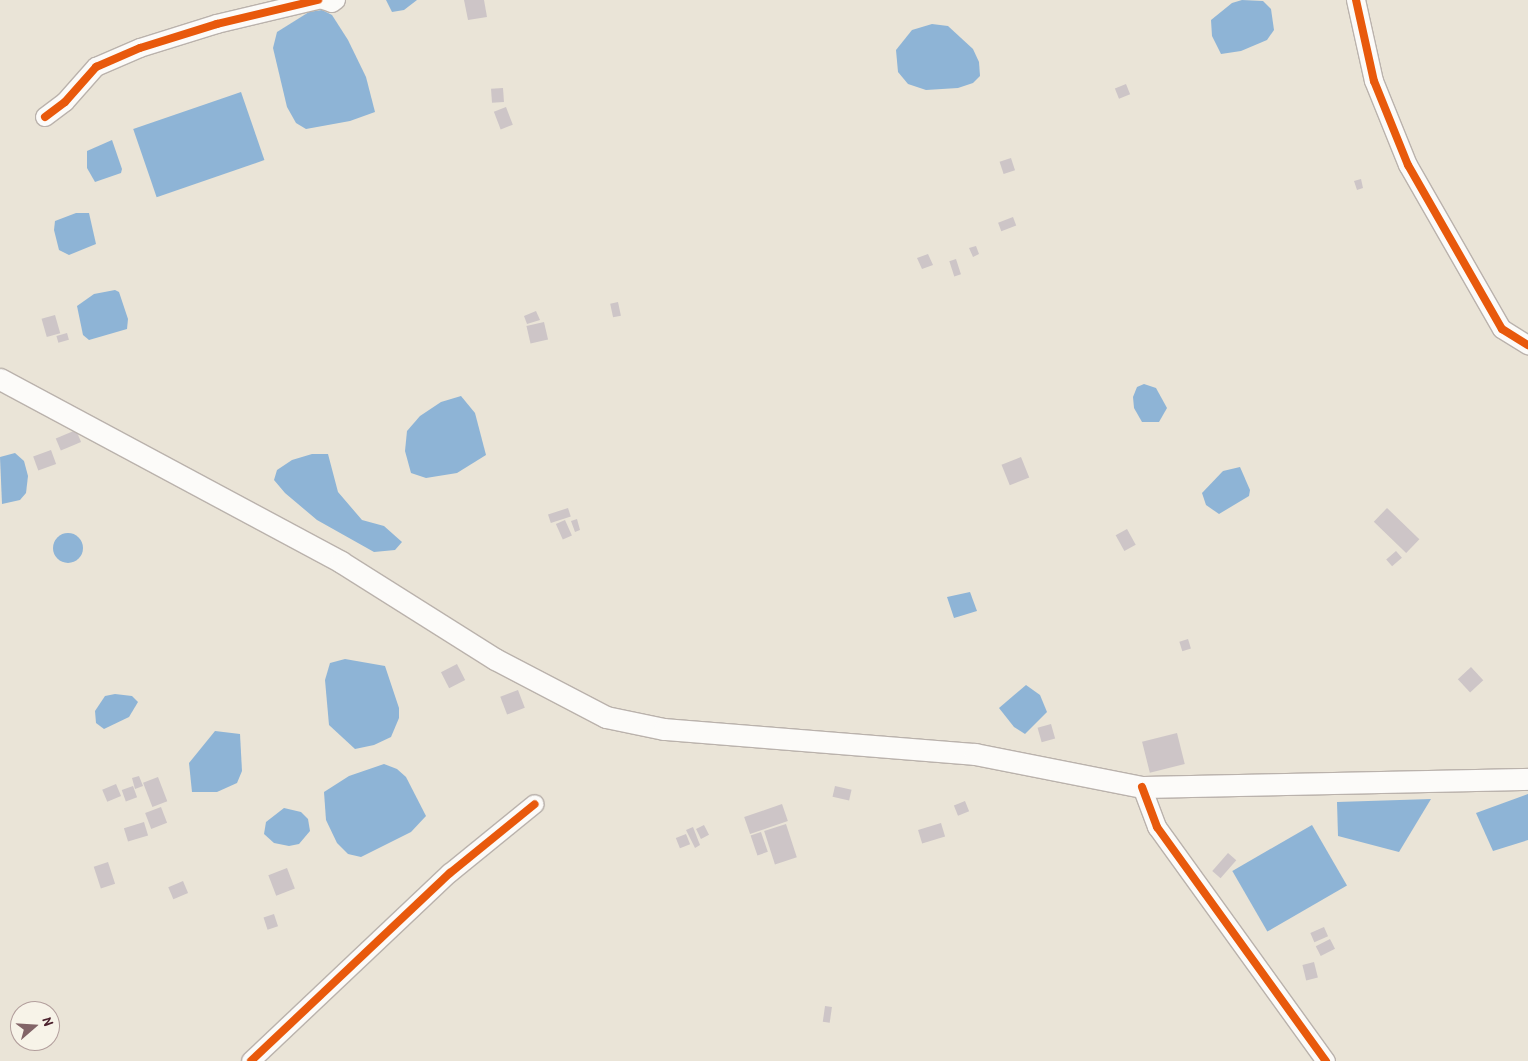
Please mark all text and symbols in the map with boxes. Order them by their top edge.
north arrow [10,1001,60,1051]
text: N [39,1015,59,1028]

